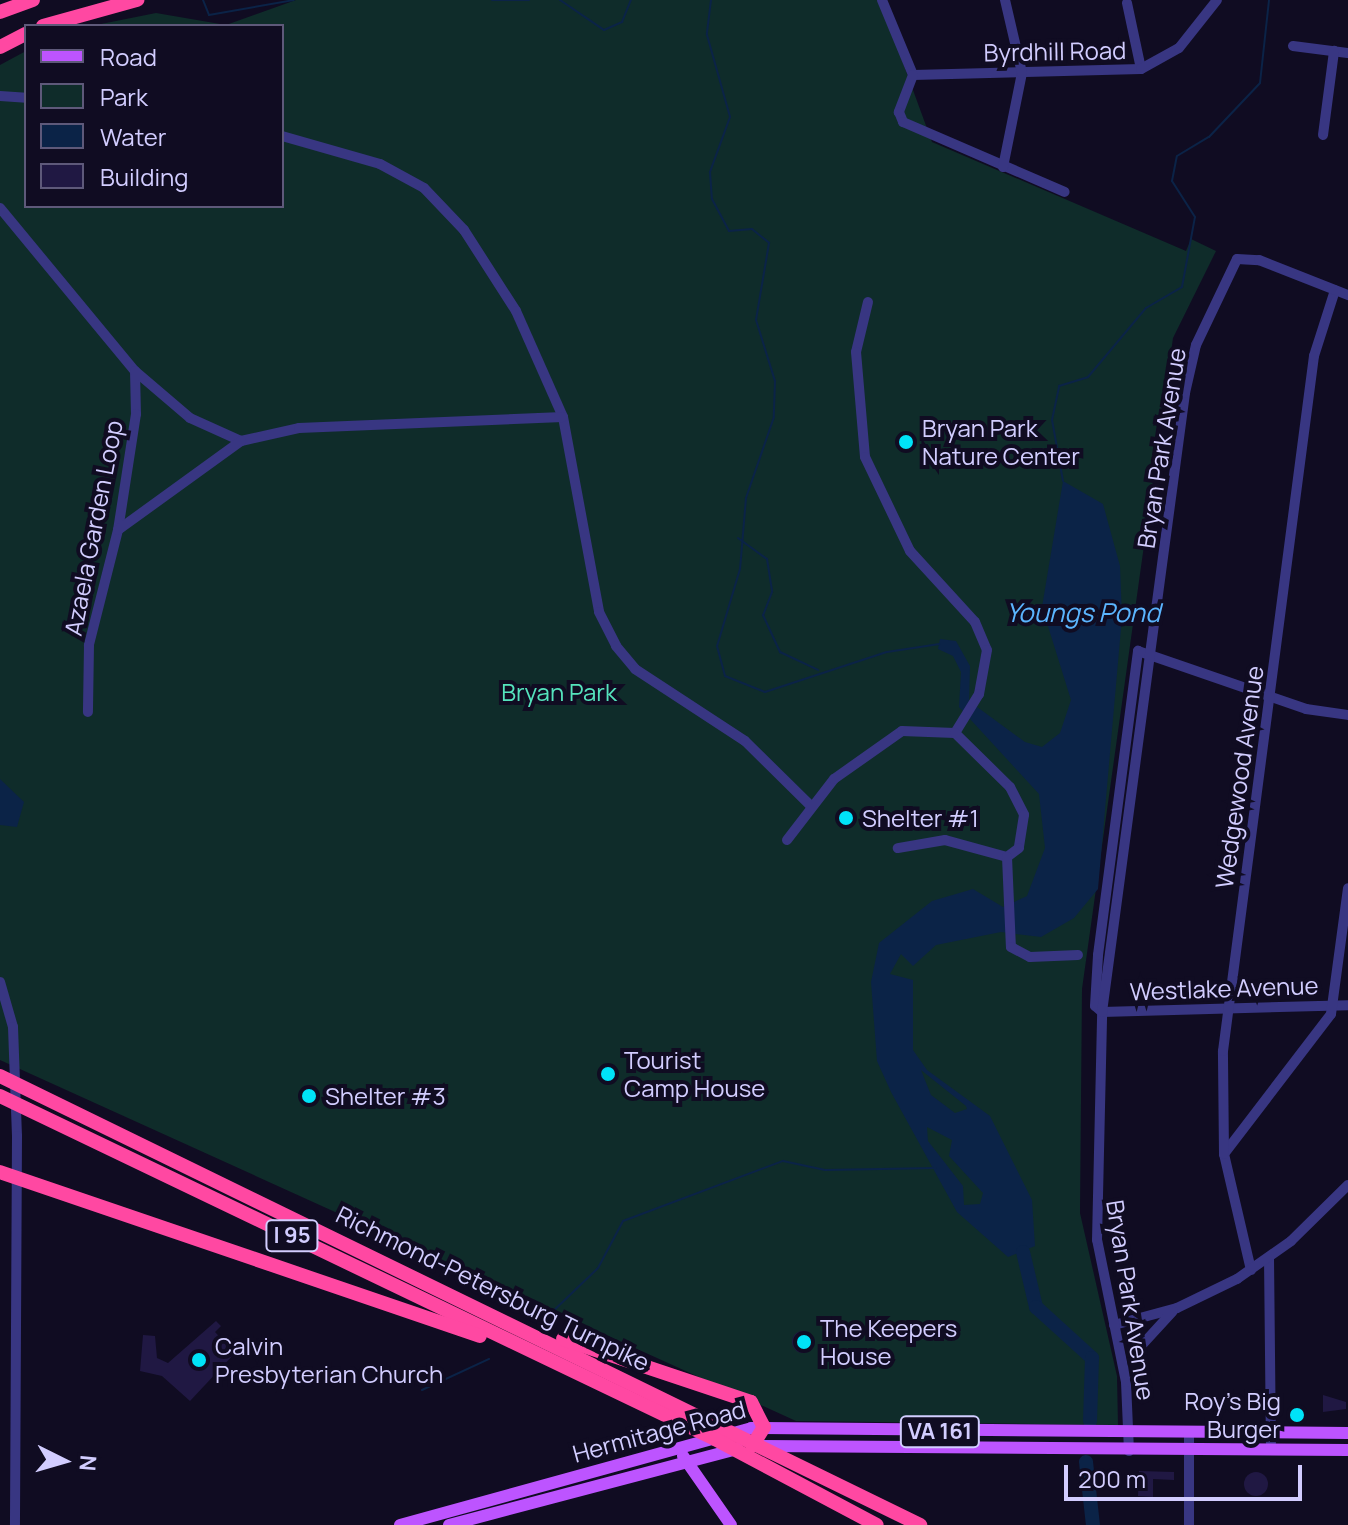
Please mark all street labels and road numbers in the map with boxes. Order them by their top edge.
street label: Byrdhill Road [983,35,1127,67]
street label: Bryan Park Avenue [1131,346,1191,550]
street label: Azaela Garden Loop [58,418,128,638]
street label: Wedgewood Avenue [1209,664,1269,890]
street label: Westlake Avenue [1129,970,1319,1006]
street label: Bryan Park Avenue [1101,1198,1161,1402]
street label: Richmond-Petersburg Turnpike [332,1199,654,1377]
road number: I 95 [264,1218,320,1254]
street label: Hermitage Road [569,1394,749,1468]
road number: VA 161 [898,1414,982,1450]

